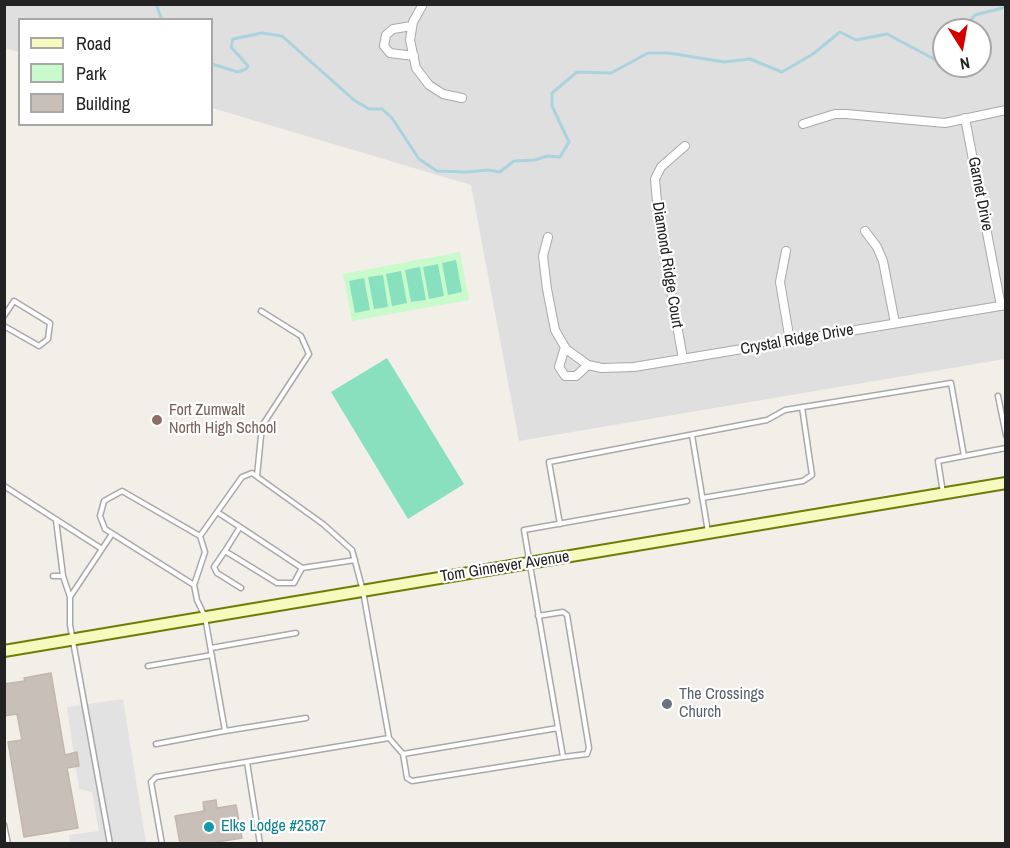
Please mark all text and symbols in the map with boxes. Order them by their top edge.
legend [18,18,213,126]
north arrow [932,18,992,78]
text: Road [76,31,111,56]
text: N [958,52,972,75]
text: Park [76,61,106,86]
text: Building [76,91,130,116]
street label: Garnet Drive [963,155,997,233]
street label: Diamond Ridge Court [648,200,686,330]
street label: Crystal Ridge Drive [739,321,855,359]
place label: Fort Zumwalt North High School [169,401,276,439]
marker: Fort Zumwalt North High School [150,413,164,427]
street label: Tom Ginnever Avenue [439,547,571,587]
place label: The Crossings Church [679,685,764,723]
marker: The Crossings Church [660,697,674,711]
place label: Elks Lodge #2587 [221,817,326,837]
marker: Elks Lodge #2587 [202,820,216,834]

